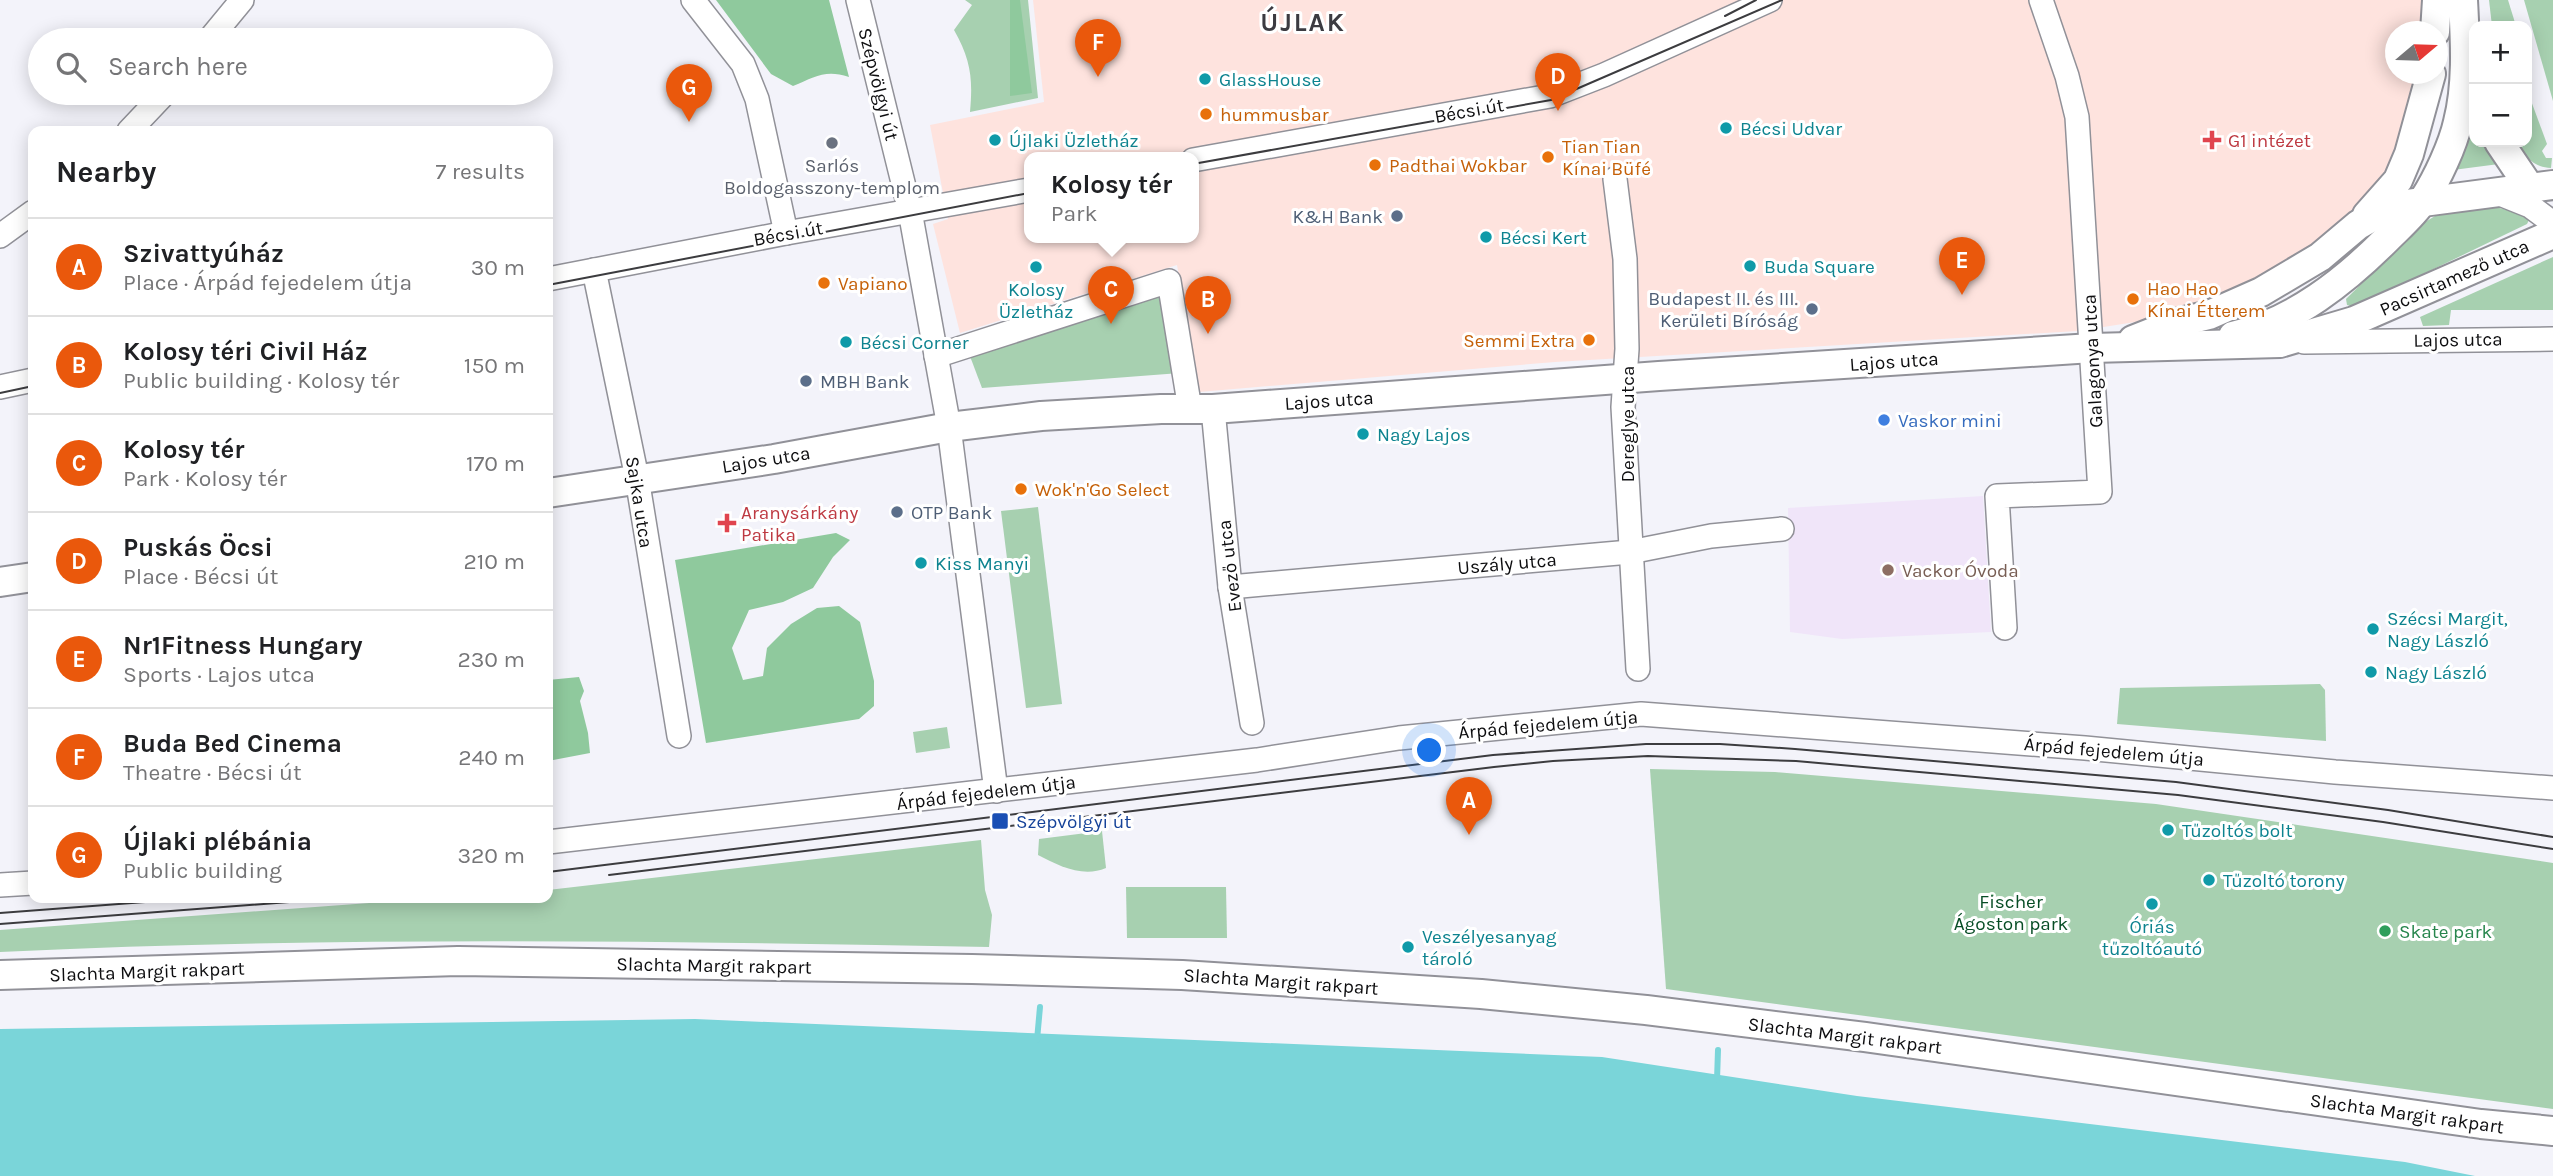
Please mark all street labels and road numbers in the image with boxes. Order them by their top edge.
street label: Szépvölgyi út [853,26,903,143]
street label: Bécsi út [1433,94,1506,128]
street label: Bécsi út [752,217,825,251]
street label: Pacsirtamező utca [2376,235,2533,321]
street label: Galagonya utca [2079,294,2107,428]
street label: Lajos utca [2413,328,2503,352]
street label: Lajos utca [1849,348,1939,376]
street label: Dereglye utca [1617,366,1639,483]
street label: Lajos utca [1284,387,1374,415]
street label: Lajos utca [720,442,812,478]
street label: Sajka utca [621,455,657,550]
street label: Evező utca [1213,518,1247,613]
street label: Uszály utca [1457,549,1558,579]
street label: Árpád fejedelem útja [1457,705,1639,744]
street label: Árpád fejedelem útja [2023,732,2205,771]
street label: Árpád fejedelem útja [895,770,1077,815]
street label: Slachta Margit rakpart [616,953,812,979]
street label: Slachta Margit rakpart [49,958,245,986]
street label: Slachta Margit rakpart [1183,964,1379,1000]
street label: Slachta Margit rakpart [1747,1013,1943,1059]
street label: Slachta Margit rakpart [2309,1089,2505,1138]

